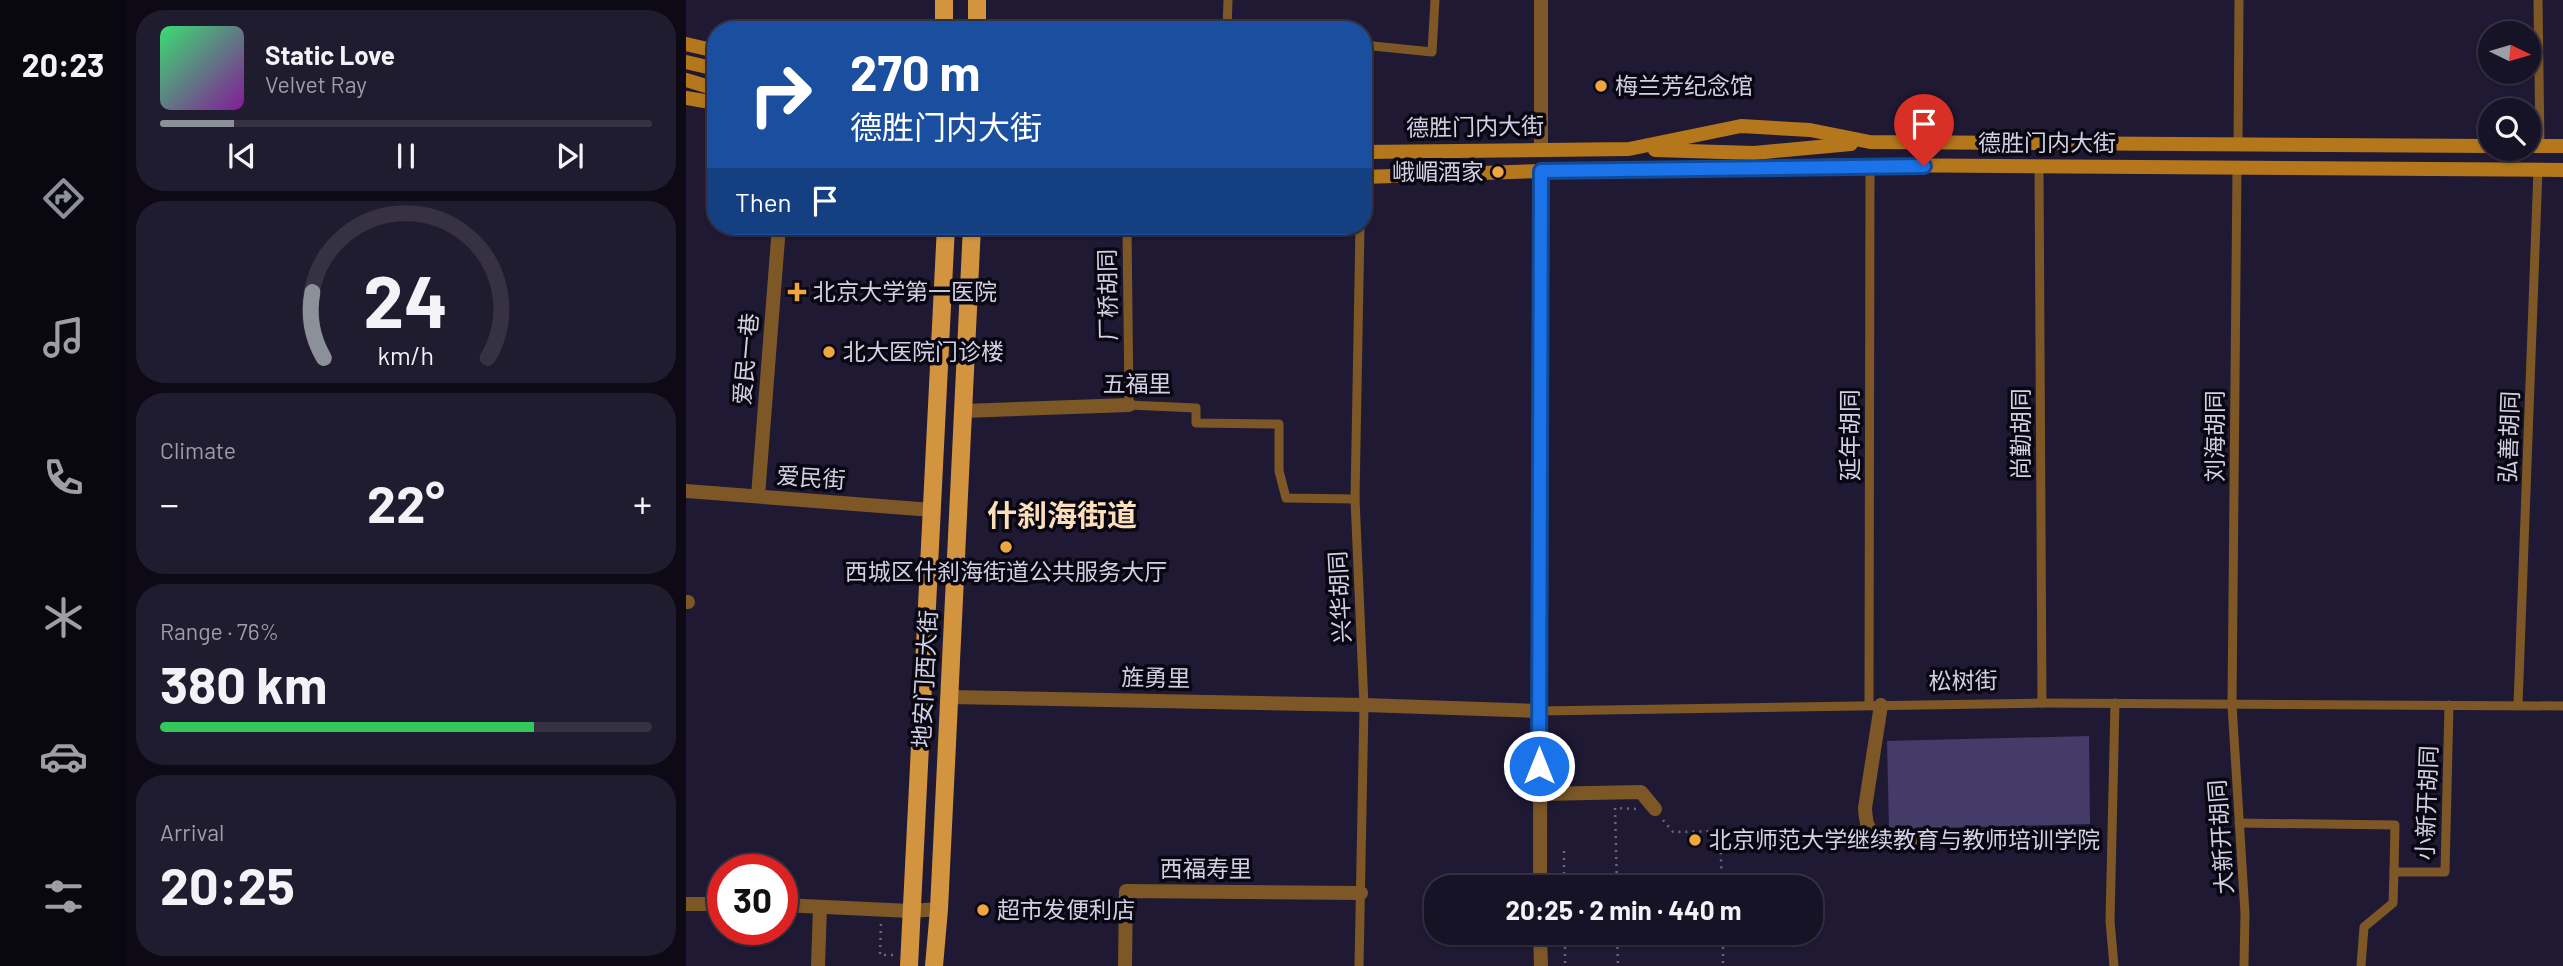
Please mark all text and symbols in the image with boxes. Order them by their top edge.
north arrow [2478,21,2541,84]
map controls [2478,21,2541,161]
text: Static Love [265,39,395,70]
text: 270 m [850,42,980,101]
text: 20:23 [22,45,104,83]
icon: right [735,49,826,140]
text: Velvet Ray [265,70,367,98]
place label: 梅兰芳纪念馆 [1615,71,1753,99]
marker: 梅兰芳纪念馆 [1593,78,1609,94]
pin [1894,94,1954,166]
button: search [2478,98,2541,161]
icon: arrive [1905,105,1943,143]
text: 德胜门内大街 [850,107,1042,145]
street label: 德胜门内大街 [1406,111,1544,141]
street label: 德胜门内大街 [1978,128,2116,156]
icon: previous [223,137,261,175]
icon: pause [387,137,425,175]
icon: next [551,137,589,175]
place label: 峨嵋酒家 [1392,157,1484,185]
marker: 峨嵋酒家 [1490,164,1506,180]
icon: directions [39,174,88,223]
icon: arrive [806,182,844,220]
text: Then [735,186,792,217]
street label: 厂桥胡同 [1092,249,1122,341]
text: 24 [364,255,448,343]
place label: 北京大学第一医院 [813,277,997,305]
marker: 北京大学第一医院 [787,282,807,302]
street label: 爱民一巷 [727,312,763,406]
icon: music [39,313,88,362]
place label: 北大医院门诊楼 [843,337,1004,365]
text: km/h [378,340,434,370]
marker: 北大医院门诊楼 [821,344,837,360]
street label: 五福里 [1103,369,1172,397]
street label: 尚勤胡同 [2006,388,2034,480]
street label: 延年胡同 [1835,389,1863,481]
street label: 刘海胡同 [2200,390,2228,482]
street label: 弘善胡同 [2492,391,2524,483]
text: Climate [160,436,236,464]
icon: phone [39,453,88,502]
street label: 爱民街 [776,461,846,493]
text: 22° [367,471,445,533]
text: − [160,480,179,526]
text: + [633,480,652,526]
district label: 什刹海街道 [987,496,1137,532]
marker: 西城区什刹海街道公共服务大厅 [998,539,1014,555]
street label: 兴华胡同 [1323,550,1355,644]
place label: 西城区什刹海街道公共服务大厅 [845,557,1167,585]
icon: climate [39,593,88,642]
street label: 地安门西大街 [906,609,942,749]
text: Range · 76% [160,617,279,645]
text: 380 km [160,652,327,714]
street label: 旌勇里 [1121,662,1191,692]
street label: 松树街 [1928,665,1998,695]
position arrow [1502,729,1576,803]
icon: car [39,732,88,781]
street label: 小新开胡同 [2410,745,2442,861]
street label: 大新开胡同 [2202,779,2238,895]
text: Arrival [160,818,224,846]
place label: 北京师范大学继续教育与教师培训学院 [1709,825,2100,853]
marker: 北京师范大学继续教育与教师培训学院 [1687,832,1703,848]
text: 20:25 [160,853,295,915]
speed limit sign: 30 [707,854,798,945]
street label: 西福寿里 [1160,854,1252,882]
icon: filters [39,872,88,921]
text: 20:25 · 2 min · 440 m [1506,894,1741,925]
place label: 超市发便利店 [997,895,1135,923]
marker: 超市发便利店 [975,902,991,918]

